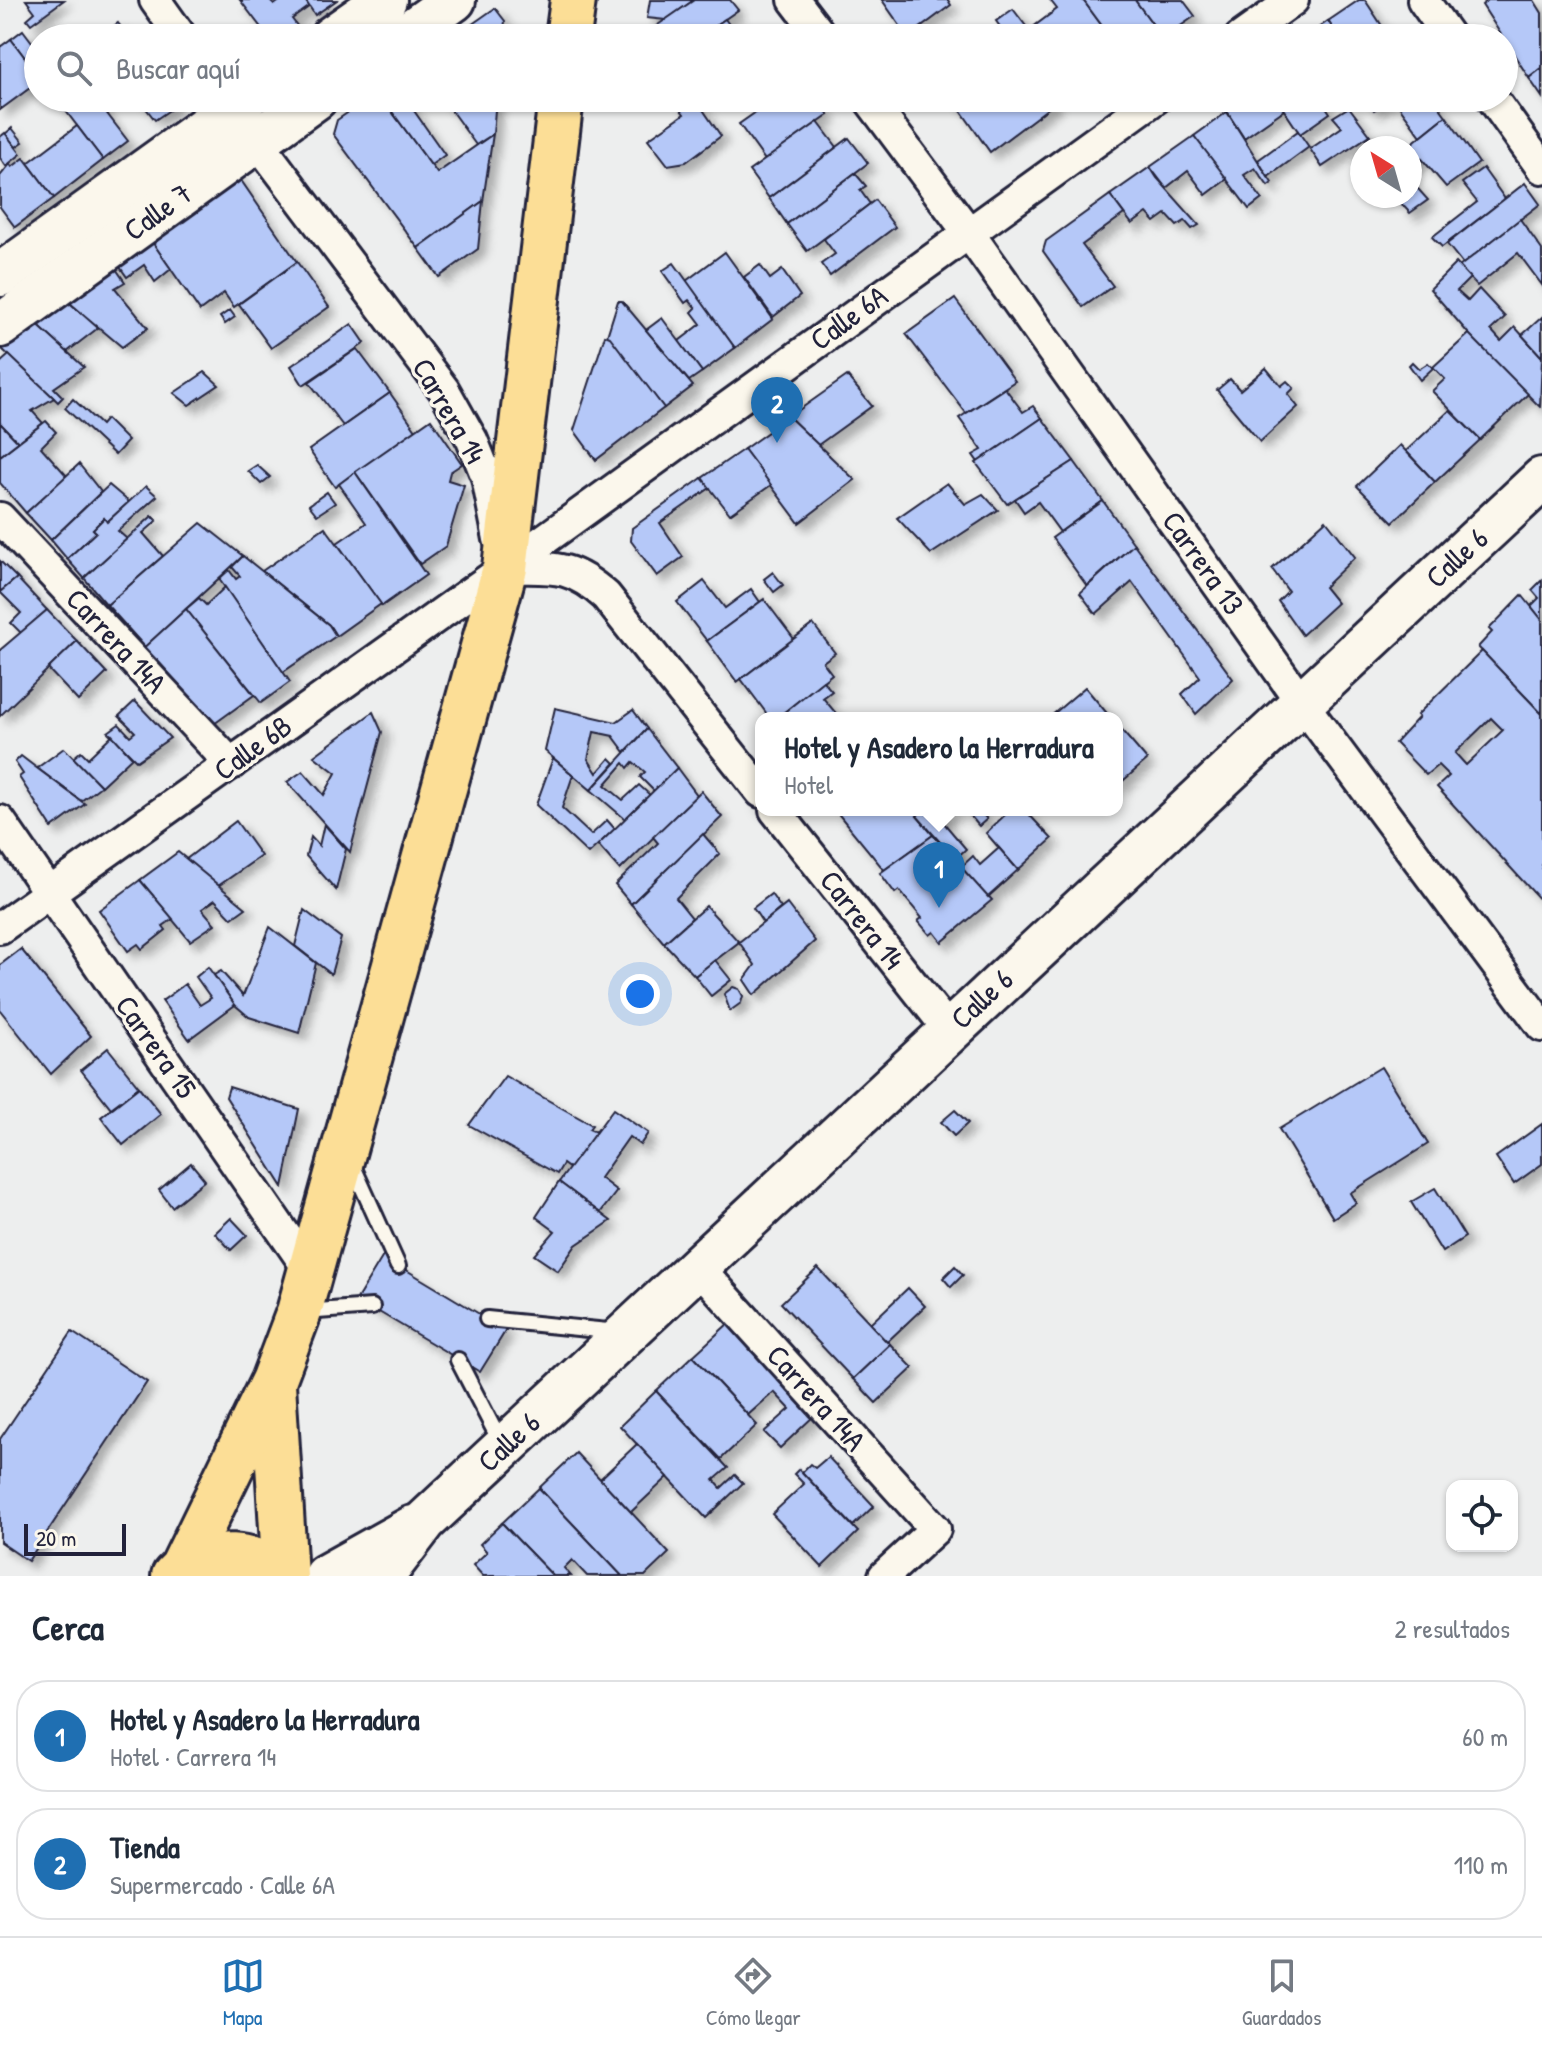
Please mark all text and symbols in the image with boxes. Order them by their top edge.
search box [24,24,1518,112]
icon: search [52,46,96,90]
text: Buscar aquí [116,48,241,88]
north arrow [1350,136,1422,208]
street label: Calle 7 [115,173,199,249]
street label: Calle 6A [802,275,895,359]
street label: Carrera 14 [404,350,496,471]
pin: 2 [751,377,803,443]
street label: Carrera 13 [1154,503,1254,622]
street label: Calle 6 [1416,518,1496,596]
street label: Carrera 14A [58,579,176,702]
street label: Calle 6B [205,705,299,789]
popup [755,712,1123,816]
text: Hotel y Asadero la Herradura [784,727,1094,767]
text: Hotel [784,767,833,802]
pin: 1 [913,842,965,908]
street label: Carrera 14 [811,862,914,977]
street label: Calle 6 [941,959,1021,1037]
your location [620,974,660,1014]
street label: Carrera 15 [107,987,207,1106]
street label: Carrera 14A [758,1336,875,1459]
street label: Calle 6 [468,1402,548,1480]
map controls [1446,1480,1518,1552]
button: locate [1446,1480,1518,1552]
scale bar [24,1520,126,1556]
text: 20 m [36,1523,76,1553]
text: Cerca [32,1605,104,1651]
text: 2 resultados [1394,1611,1510,1646]
text: Hotel y Asadero la Herradura [110,1699,419,1739]
text: 1 [55,1719,65,1754]
text: 60 m [1462,1719,1508,1754]
text: Hotel · Carrera 14 [110,1739,276,1774]
text: Tienda [110,1827,180,1867]
text: 2 [54,1847,66,1882]
text: 110 m [1454,1847,1508,1882]
text: Supermercado · Calle 6A [110,1867,335,1902]
tab: Mapa [221,1954,265,2032]
tab: Cómo llegar [706,1954,801,2032]
tab: Guardados [1242,1954,1321,2032]

